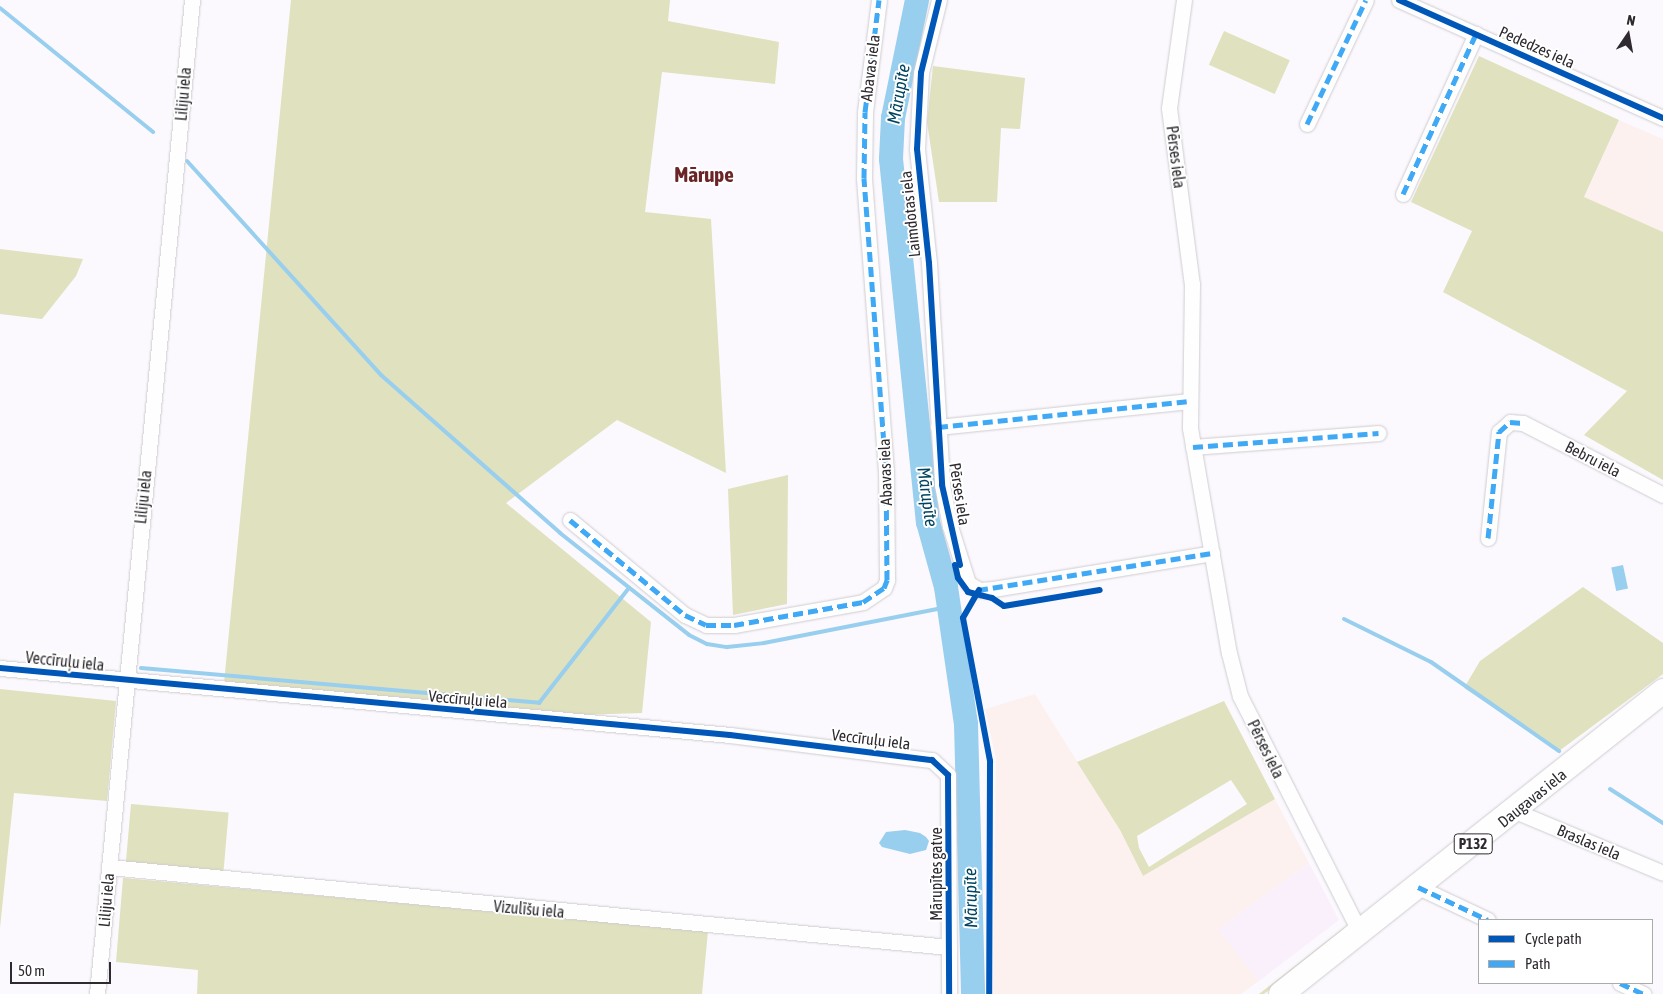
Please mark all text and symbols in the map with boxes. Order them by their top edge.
north arrow [1603,10,1653,60]
text: N [1625,12,1637,29]
street label: Pededzes iela [1496,22,1578,72]
street label: Abavas iela [856,33,884,103]
water label: Mārupīte [883,62,915,126]
street label: Liliju iela [171,66,195,122]
street label: Pērses iela [1163,125,1189,189]
district label: Mārupe [674,161,734,187]
street label: Laimdotas iela [896,170,924,258]
street label: Bebru iela [1562,437,1624,481]
street label: Abavas iela [874,438,896,506]
street label: Pērses iela [946,461,974,527]
water label: Mārupīte [912,466,942,528]
street label: Liliju iela [131,469,155,525]
street label: Veccīruļu iela [25,647,105,675]
street label: Veccīruļu iela [428,686,508,712]
street label: Pērses iela [1244,716,1288,782]
street label: Veccīruļu iela [830,725,912,753]
street label: Daugavas iela [1494,765,1570,831]
street label: Braslas iela [1554,820,1624,864]
street label: Mārupītes gatve [926,827,946,921]
road number: P132 [1453,832,1493,856]
water label: Mārupīte [960,868,982,928]
street label: Liliju iela [94,872,118,928]
street label: Vizulīšu iela [493,896,565,922]
legend [1478,919,1653,984]
text: Cycle path [1525,930,1582,947]
scale bar [12,952,114,984]
text: Path [1525,955,1551,972]
text: 50 m [18,962,45,979]

